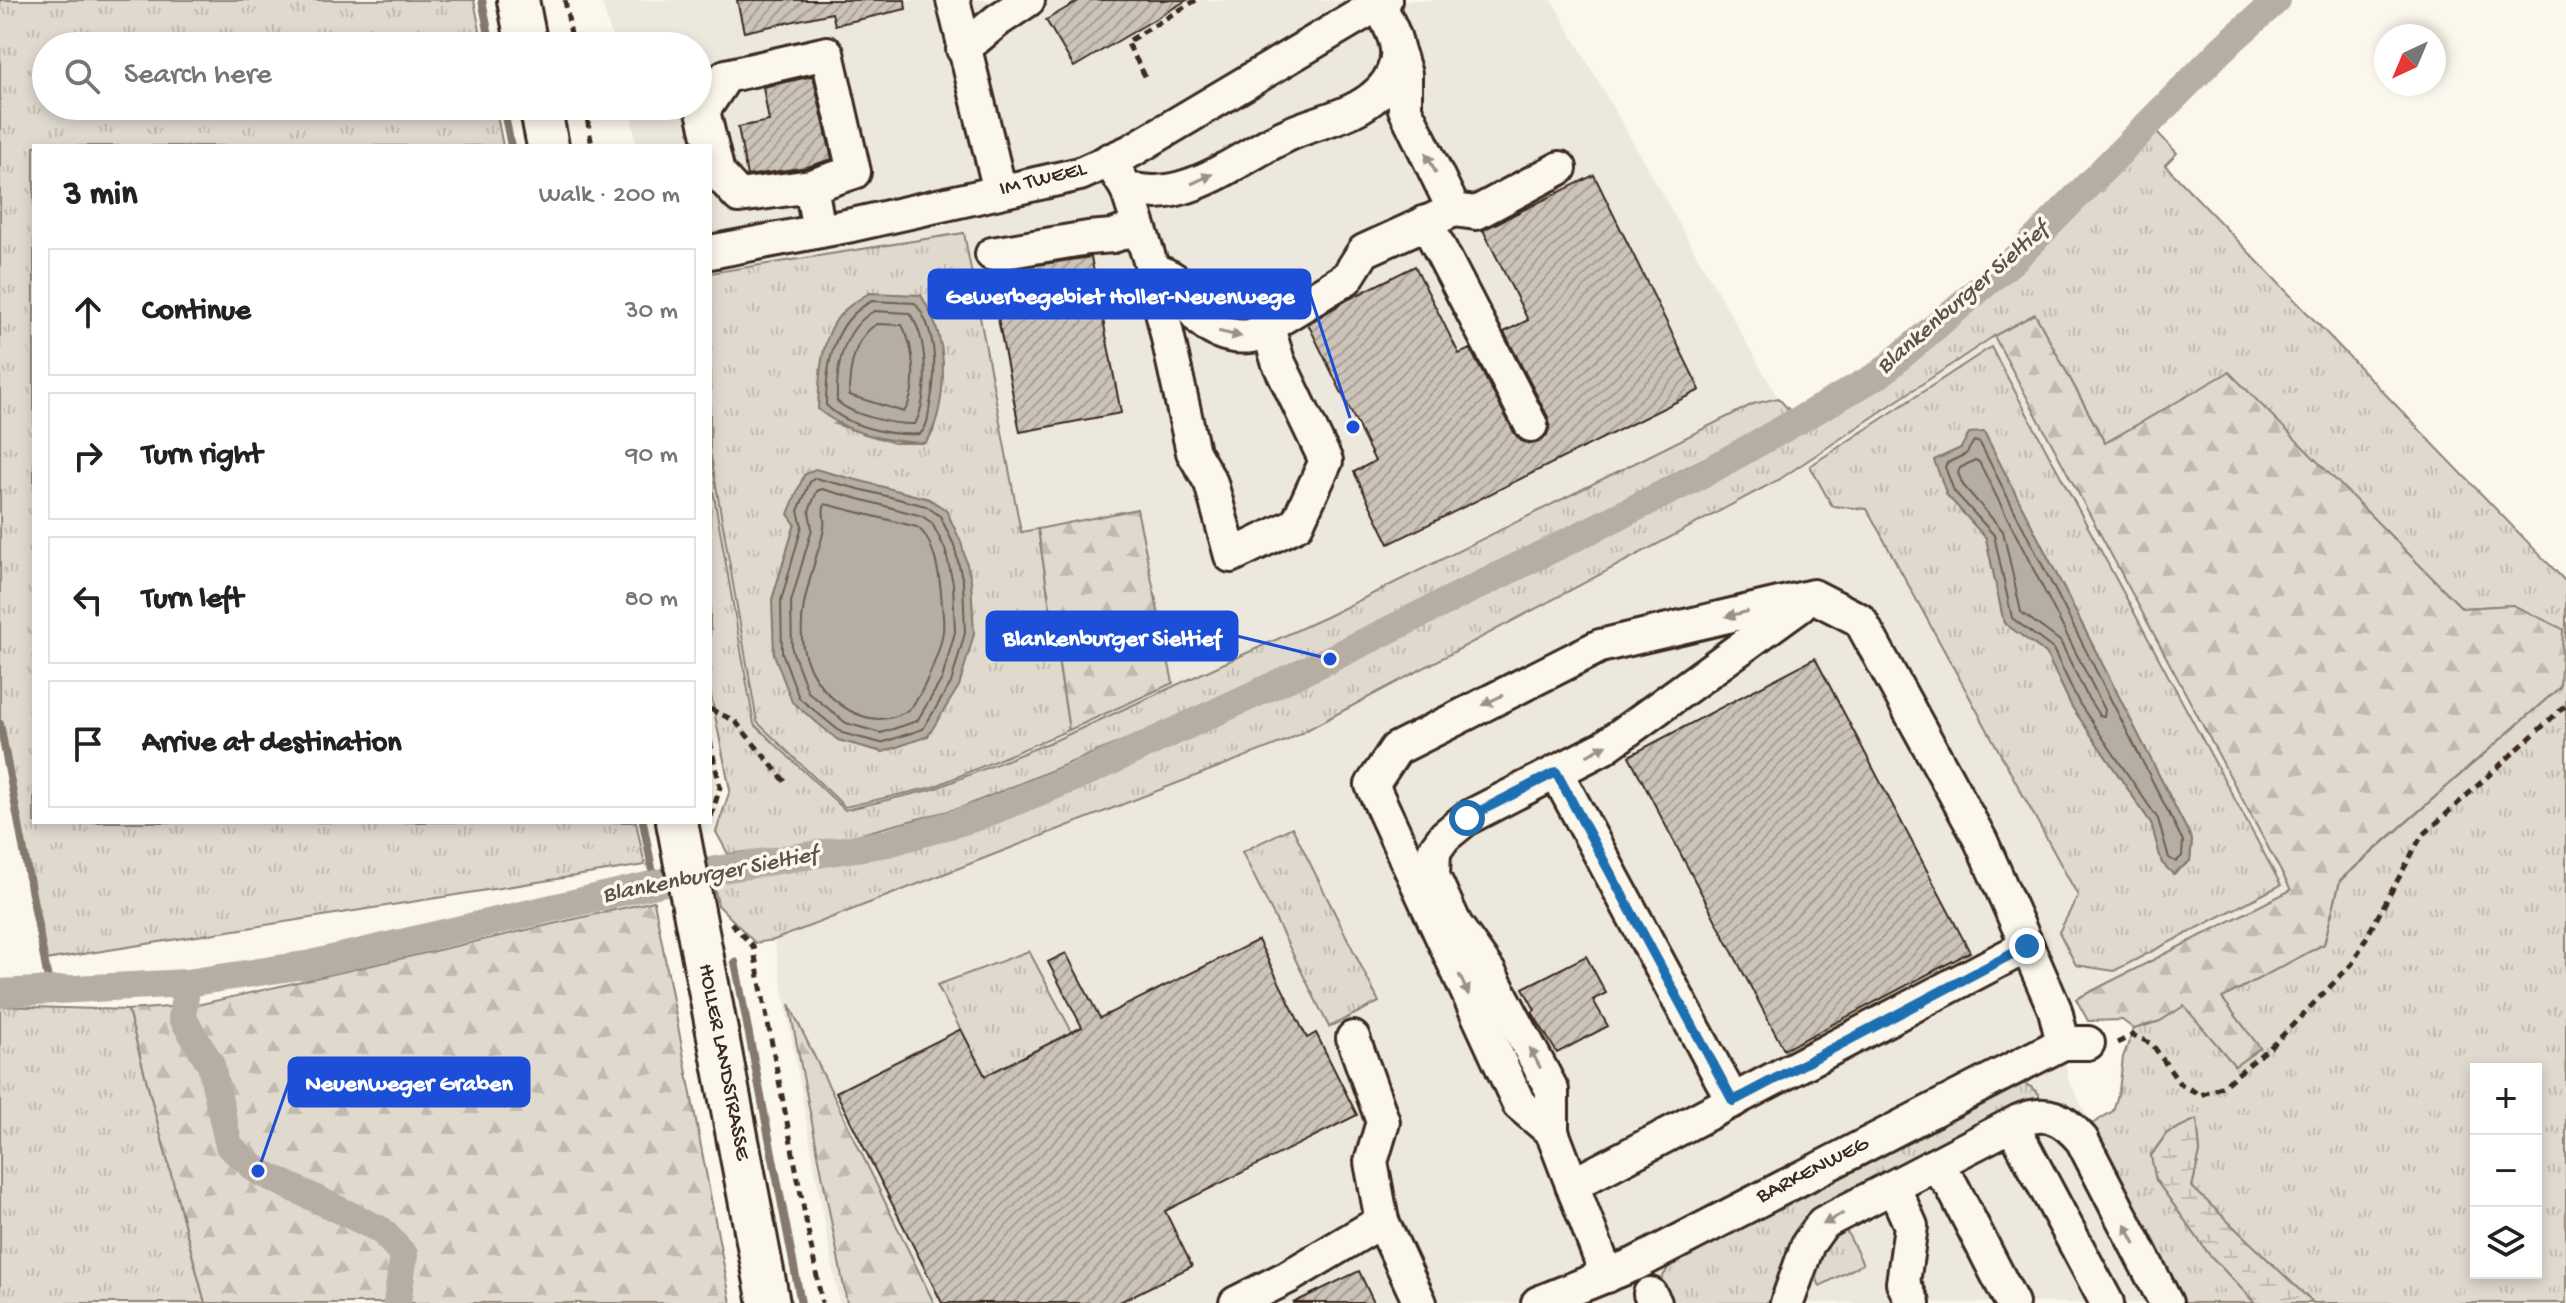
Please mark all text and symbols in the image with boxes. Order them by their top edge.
north arrow [2374,24,2446,96]
search box [32,32,712,120]
icon: search [60,54,104,98]
text: Search here [124,59,272,94]
one-way arrow [1424,152,1438,175]
street label: IM TWEEL [997,156,1090,203]
one-way arrow [1190,172,1214,186]
text: 3 min [64,176,137,216]
text: Walk · 200 m [539,181,680,212]
water label: Blankenburger Sieltief [1871,213,2058,382]
callout: Gewerbegebiet Holler-Neuenwege [929,270,1310,318]
text: Gewerbegebiet Holler-Neuenwege [945,284,1296,313]
icon: ahead [66,290,110,334]
text: Continue [142,295,251,330]
text: 30 m [625,297,678,328]
one-way arrow [1218,328,1243,341]
icon: right [66,434,110,478]
text: Turn right [142,439,262,474]
text: 90 m [626,441,678,472]
icon: left [66,578,110,622]
text: Turn left [142,583,243,618]
text: 80 m [624,585,678,616]
one-way arrow [1724,608,1749,621]
callout: Blankenburger Sieltief [987,612,1237,660]
text: Blankenburger Sieltief [1002,626,1224,655]
one-way arrow [1482,693,1505,706]
icon: arrive [66,722,110,766]
text: Arrive at destination [142,727,402,762]
one-way arrow [1586,743,1608,757]
route start [1449,800,1485,836]
water label: Blankenburger Sieltief [600,840,824,911]
route end [2009,928,2045,964]
street label: HOLLER LANDSTRASSE [691,962,755,1164]
one-way arrow [1458,973,1471,997]
one-way arrow [1528,1047,1542,1069]
callout: Neuenweger Graben [289,1058,529,1106]
map controls [2470,1063,2542,1279]
button: + [2470,1063,2542,1135]
text: Neuenweger Graben [305,1071,513,1100]
street label: BARKENWEG [1752,1131,1874,1211]
button: − [2470,1135,2542,1207]
button: layers [2470,1207,2542,1279]
one-way arrow [1822,1212,1844,1226]
one-way arrow [2124,1222,2137,1245]

